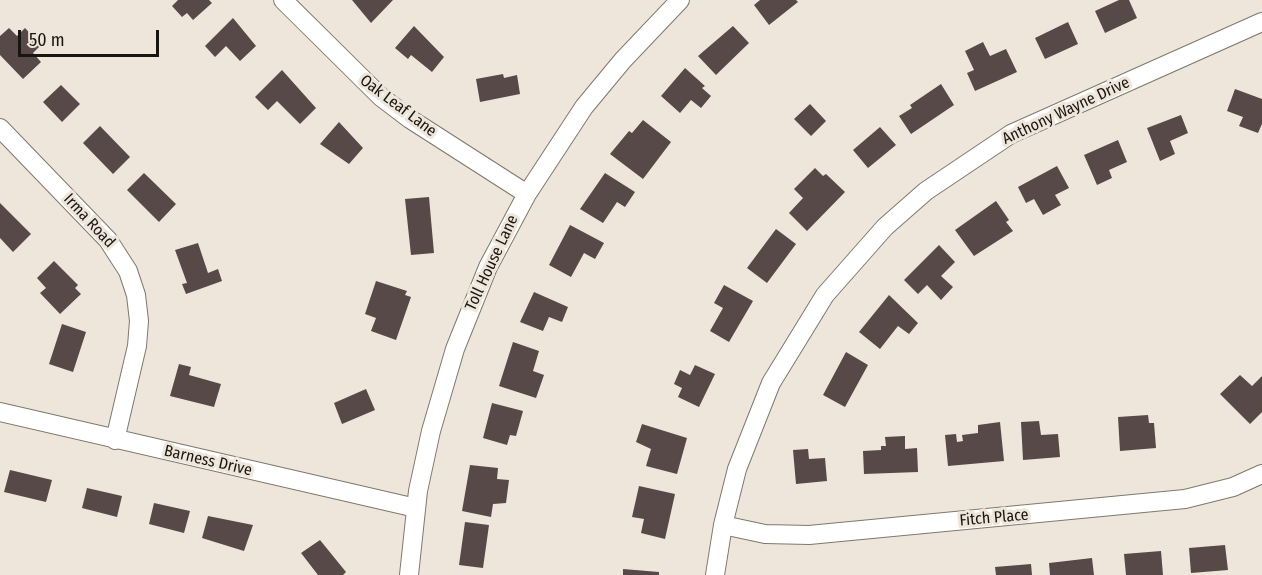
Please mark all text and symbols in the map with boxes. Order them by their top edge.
scale bar [21,18,162,56]
text: 50 m [29,29,65,51]
street label: Oak Leaf Lane [356,71,440,141]
street label: Anthony Wayne Drive [999,73,1133,149]
street label: Irma Road [59,190,119,252]
street label: Toll House Lane [461,212,523,314]
street label: Barness Drive [162,442,254,480]
street label: Fitch Place [959,505,1029,531]

